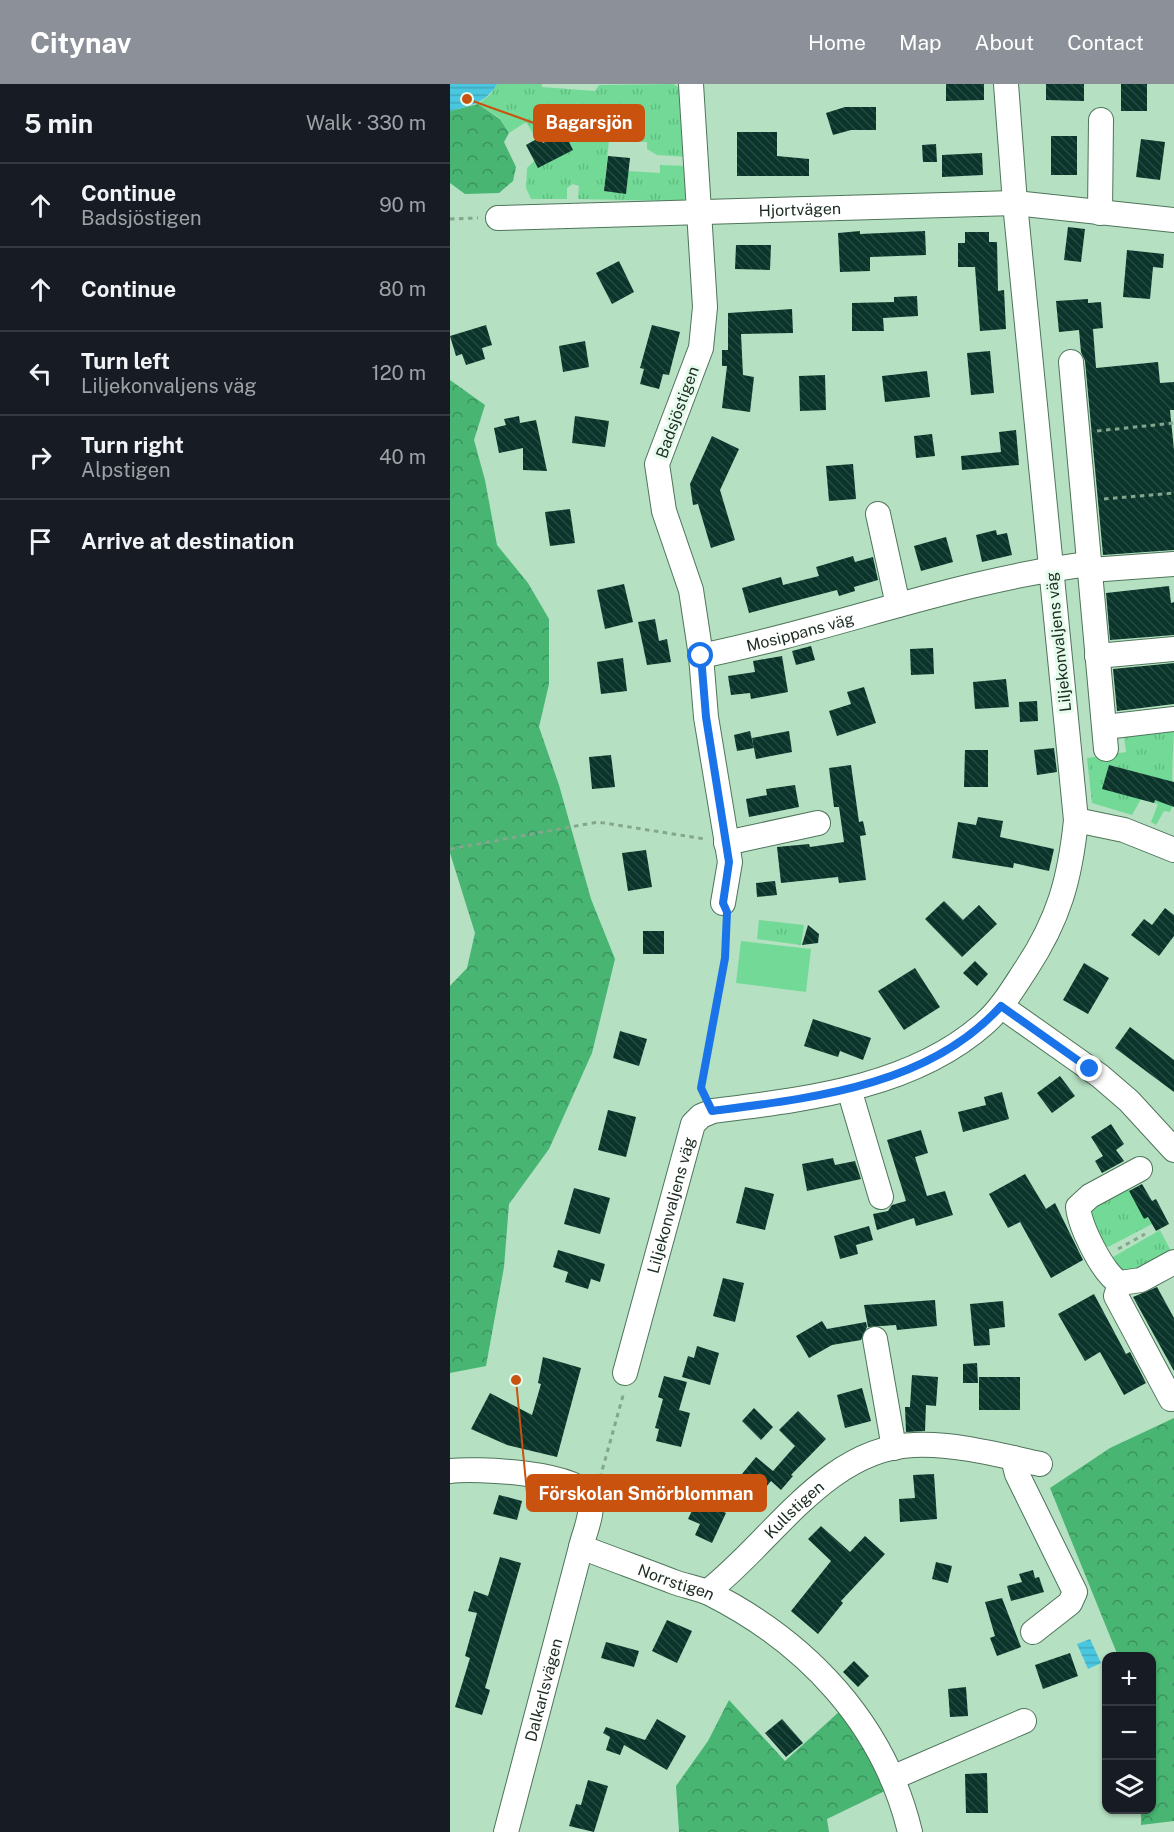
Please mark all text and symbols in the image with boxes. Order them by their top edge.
text: Citynav [30,26,131,59]
text: Home [808,30,866,55]
text: Map [899,30,942,55]
text: About [975,30,1034,55]
text: Contact [1067,30,1144,55]
callout: Bagarsjön [534,105,644,141]
text: 5 min [24,108,93,139]
text: Walk · 330 m [306,111,426,135]
text: Bagarsjön [546,112,632,133]
text: Continue [81,180,176,206]
icon: ahead [24,189,57,222]
text: 90 m [379,193,426,217]
street label: Hjortvägen [758,199,841,220]
text: Badsjöstigen [81,206,202,230]
icon: ahead [24,273,57,306]
text: Continue [81,276,176,302]
text: 80 m [379,277,426,301]
text: Turn left [81,348,170,374]
icon: left [24,357,57,390]
text: 120 m [372,361,426,385]
street label: Badsjöstigen [652,364,703,461]
text: Liljekonvaljens väg [81,374,257,398]
text: Turn right [81,432,184,458]
icon: right [24,441,57,474]
text: 40 m [379,445,426,469]
text: Alpstigen [81,458,171,482]
icon: arrive [24,525,57,558]
text: Arrive at destination [81,528,294,554]
street label: Liljekonvaljens väg [1042,571,1075,713]
street label: Mosippans väg [744,609,856,656]
route start [687,642,713,668]
route end [1076,1055,1102,1081]
street label: Liljekonvaljens väg [644,1135,699,1276]
callout: Förskolan Smörblomman [527,1475,766,1511]
street label: Kullstigen [760,1477,828,1543]
text: Förskolan Smörblomman [538,1483,754,1504]
street label: Norrstigen [635,1560,718,1604]
street label: Dalkarlsvägen [521,1636,567,1744]
map controls [1102,1652,1156,1814]
button: + [1102,1652,1156,1706]
button: − [1102,1706,1156,1760]
button: layers [1102,1760,1156,1814]

